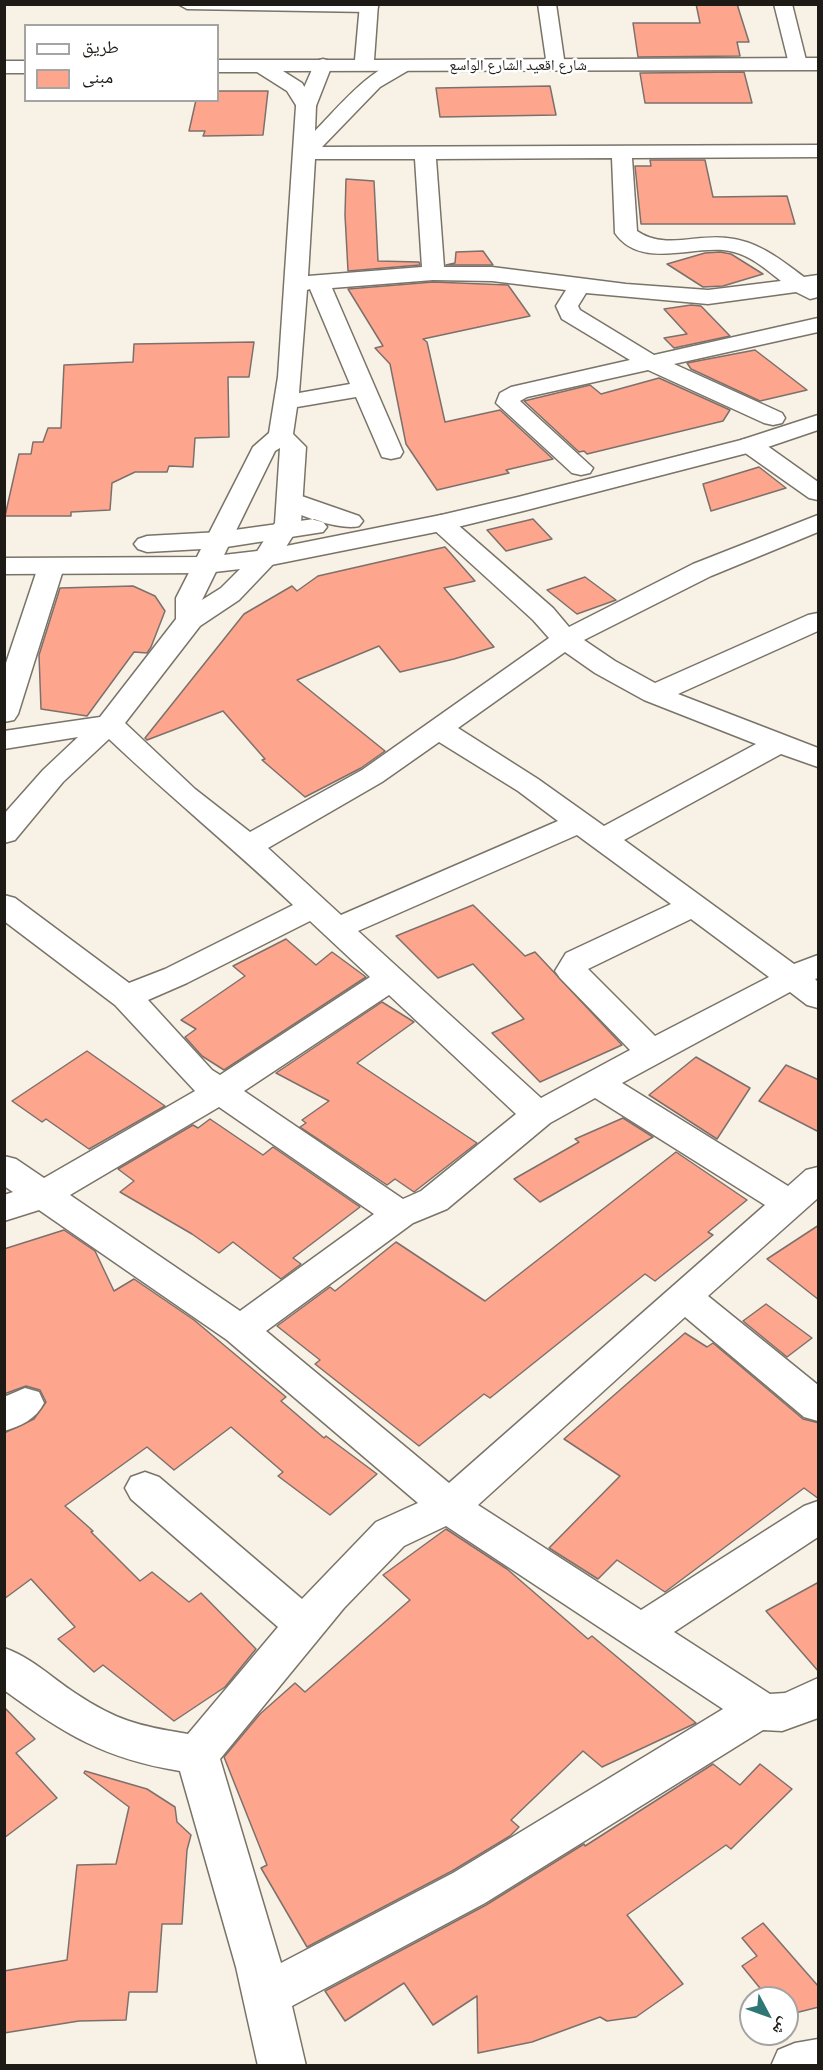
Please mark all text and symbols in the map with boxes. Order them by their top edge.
legend [24,24,219,102]
text: طريق [82,36,119,58]
street label: شارع اقعيد الشارع الواسع [449,57,587,75]
text: مبنى [82,66,113,88]
north arrow [739,1986,799,2046]
text: ش [769,2014,794,2039]

